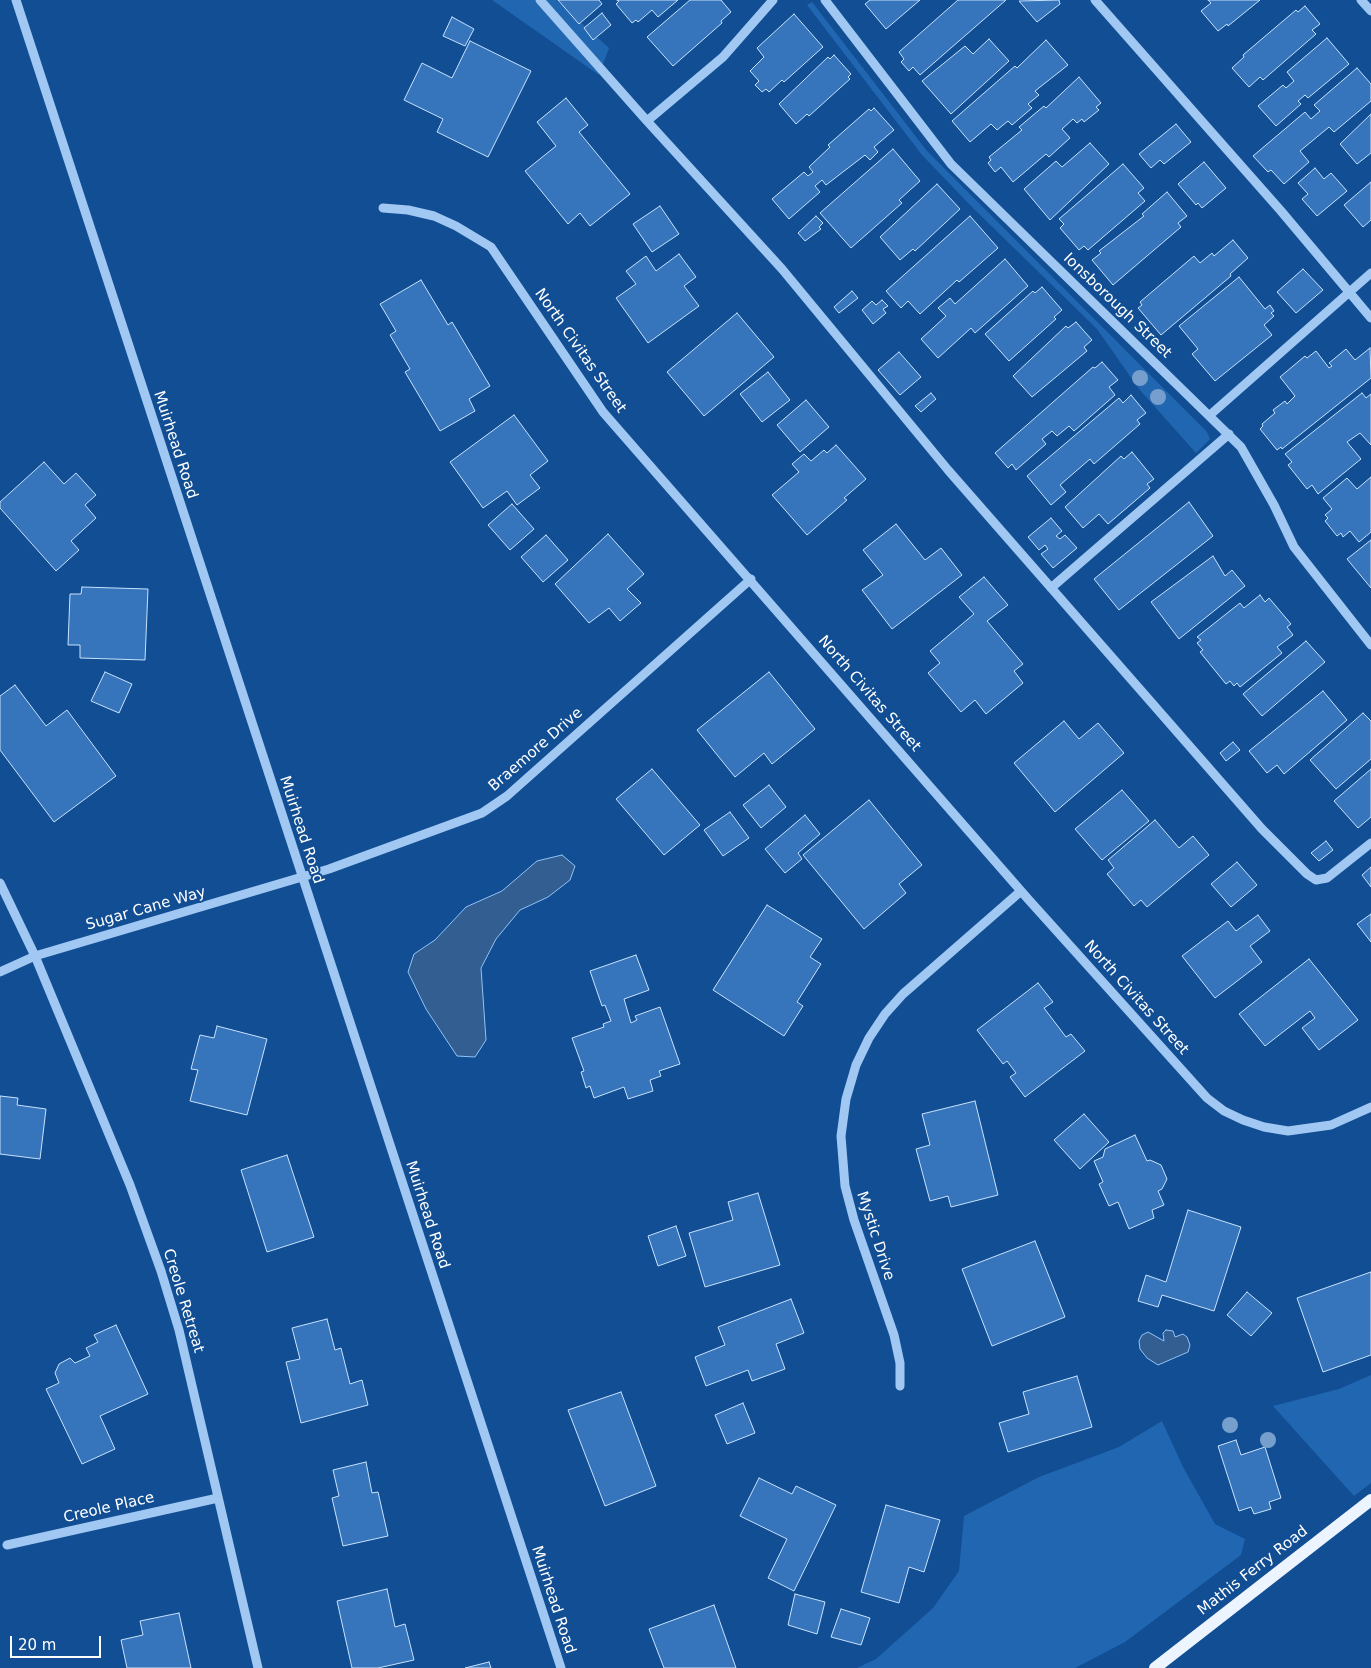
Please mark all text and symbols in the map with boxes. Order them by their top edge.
street label: Ionsborough Street [1059,250,1175,362]
street label: North Civitas Street [530,285,630,417]
street label: Muirhead Road [149,389,201,501]
street label: North Civitas Street [814,632,924,756]
street label: Braemore Drive [485,704,587,796]
street label: Muirhead Road [275,774,327,886]
street label: Sugar Cane Way [84,883,208,935]
street label: North Civitas Street [1080,937,1192,1059]
street label: Muirhead Road [401,1159,453,1271]
street label: Mystic Drive [852,1189,898,1283]
street label: Creole Retreat [159,1247,207,1355]
street label: Creole Place [62,1489,156,1527]
street label: Mathis Ferry Road [1194,1522,1312,1620]
street label: Muirhead Road [527,1544,579,1656]
scale bar [12,1626,104,1658]
text: 20 m [18,1636,56,1654]

